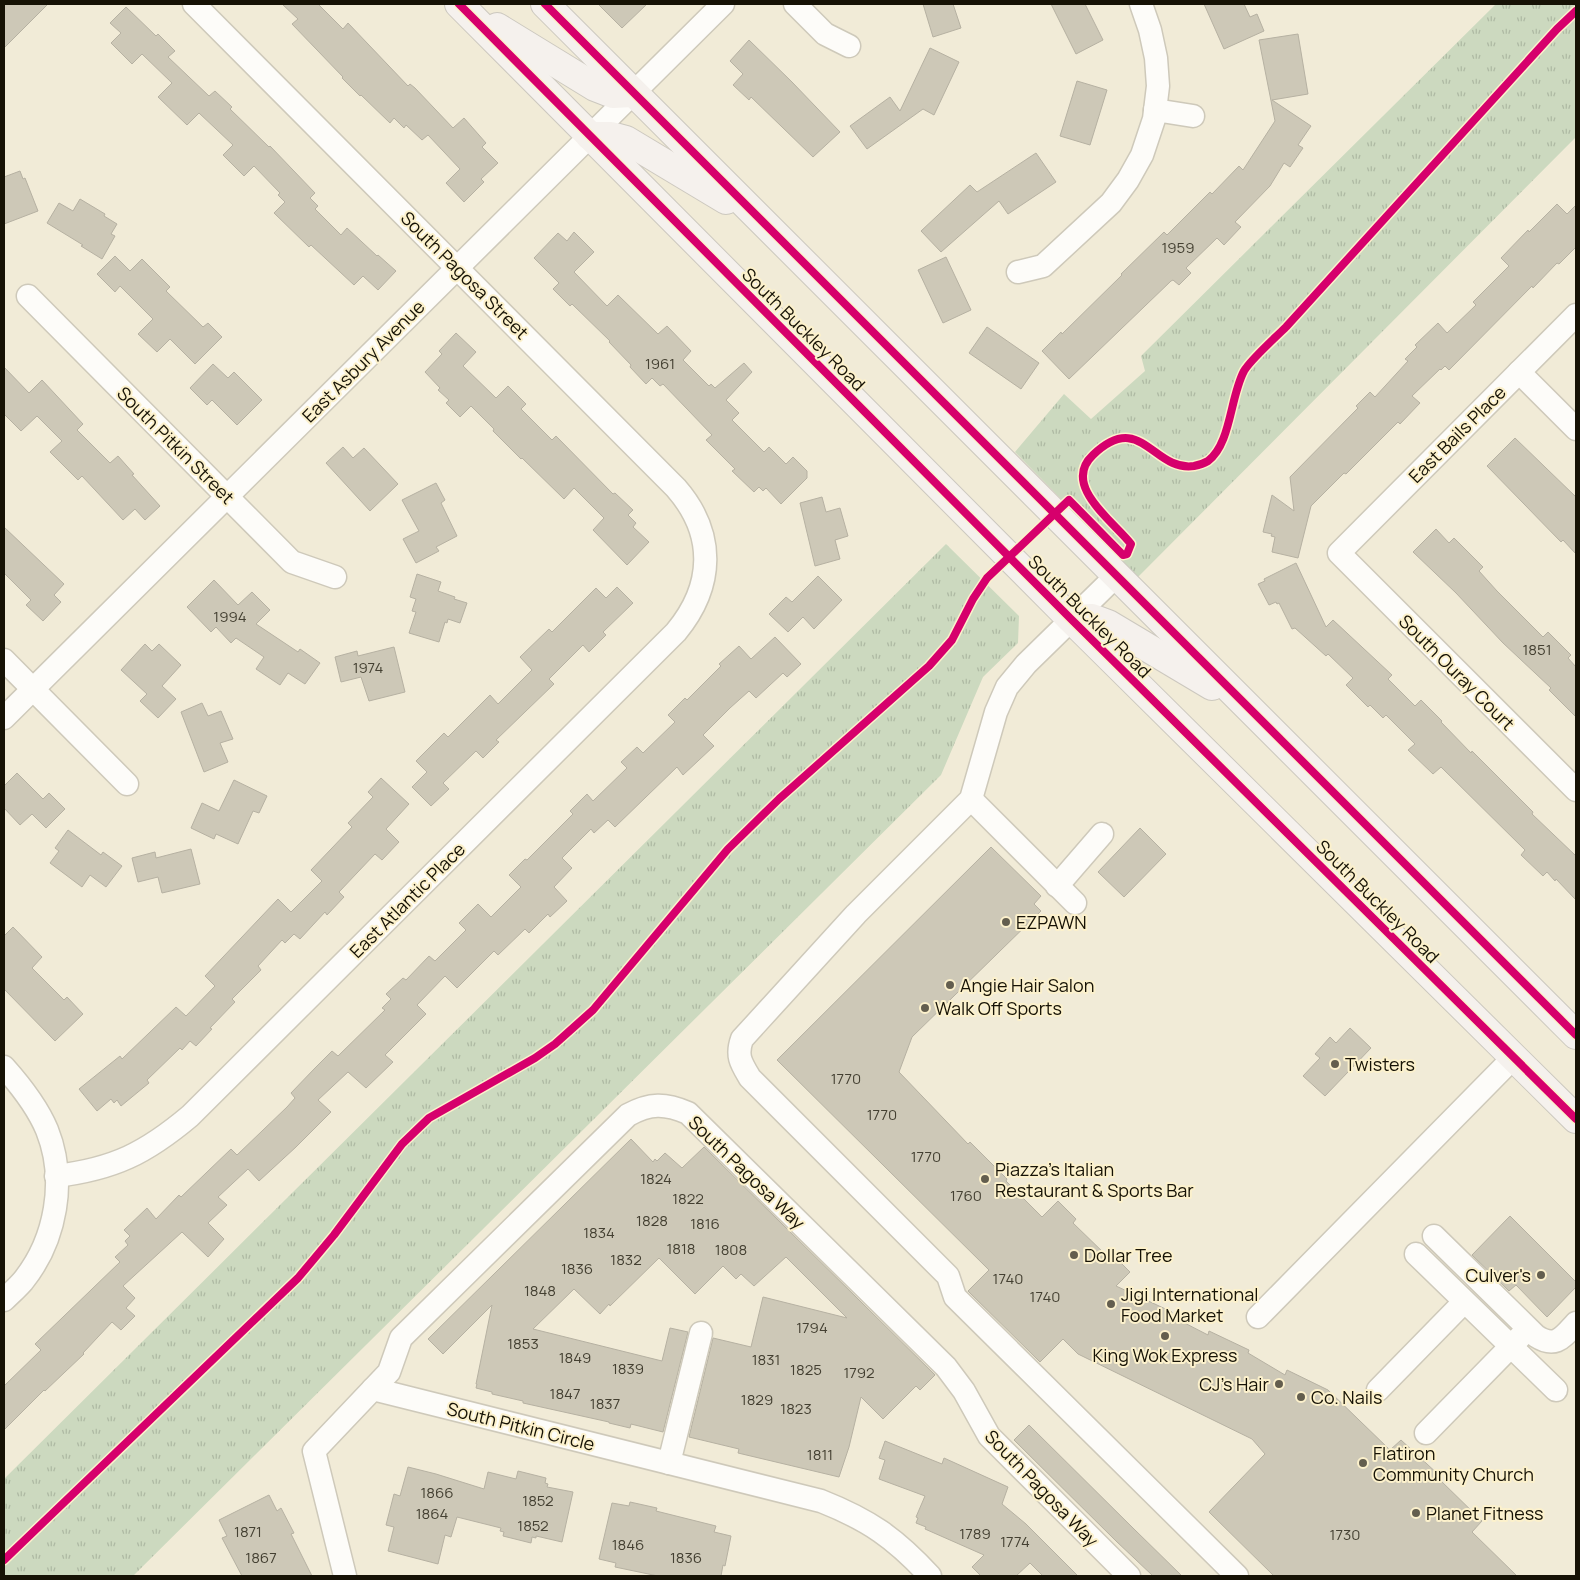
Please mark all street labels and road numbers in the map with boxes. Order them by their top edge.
street label: South Pagosa Street [396,206,534,344]
street label: South Buckley Road [737,262,871,396]
street label: East Asbury Avenue [297,295,429,427]
street label: East Bails Place [1403,380,1511,488]
street label: South Pitkin Street [112,381,240,509]
street label: South Buckley Road [1023,549,1157,683]
street label: South Ouray Court [1394,609,1520,735]
street label: South Buckley Road [1311,834,1445,968]
street label: East Atlantic Place [344,837,470,963]
street label: South Pagosa Way [683,1110,811,1234]
street label: South Pitkin Circle [445,1396,597,1456]
street label: South Pagosa Way [980,1424,1104,1552]

